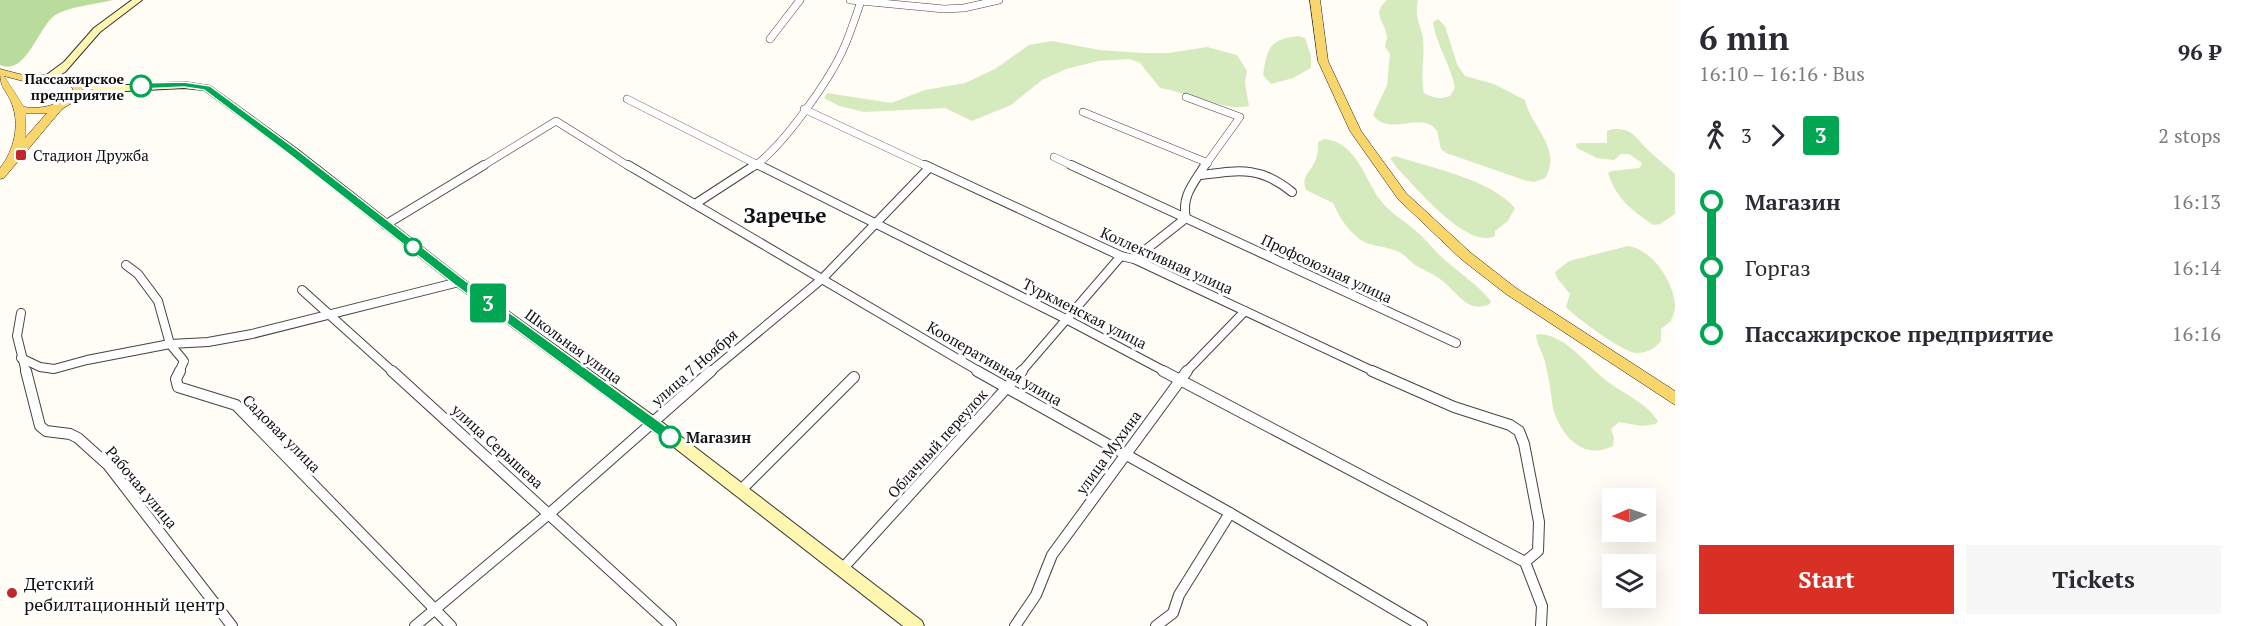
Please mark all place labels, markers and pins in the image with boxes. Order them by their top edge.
place label: Пассажирское предприятие [25,69,124,104]
marker: Пассажирское предприятие [130,75,152,97]
place label: Стадион Дружба [33,145,149,165]
marker: Стадион Дружба [14,148,28,162]
unlabelled marker [404,238,422,256]
marker: Магазин [659,426,681,448]
place label: Магазин [686,427,751,447]
place label: Детский ребилтационный центр [24,571,225,616]
marker: Детский ребилтационный центр [5,586,19,600]

